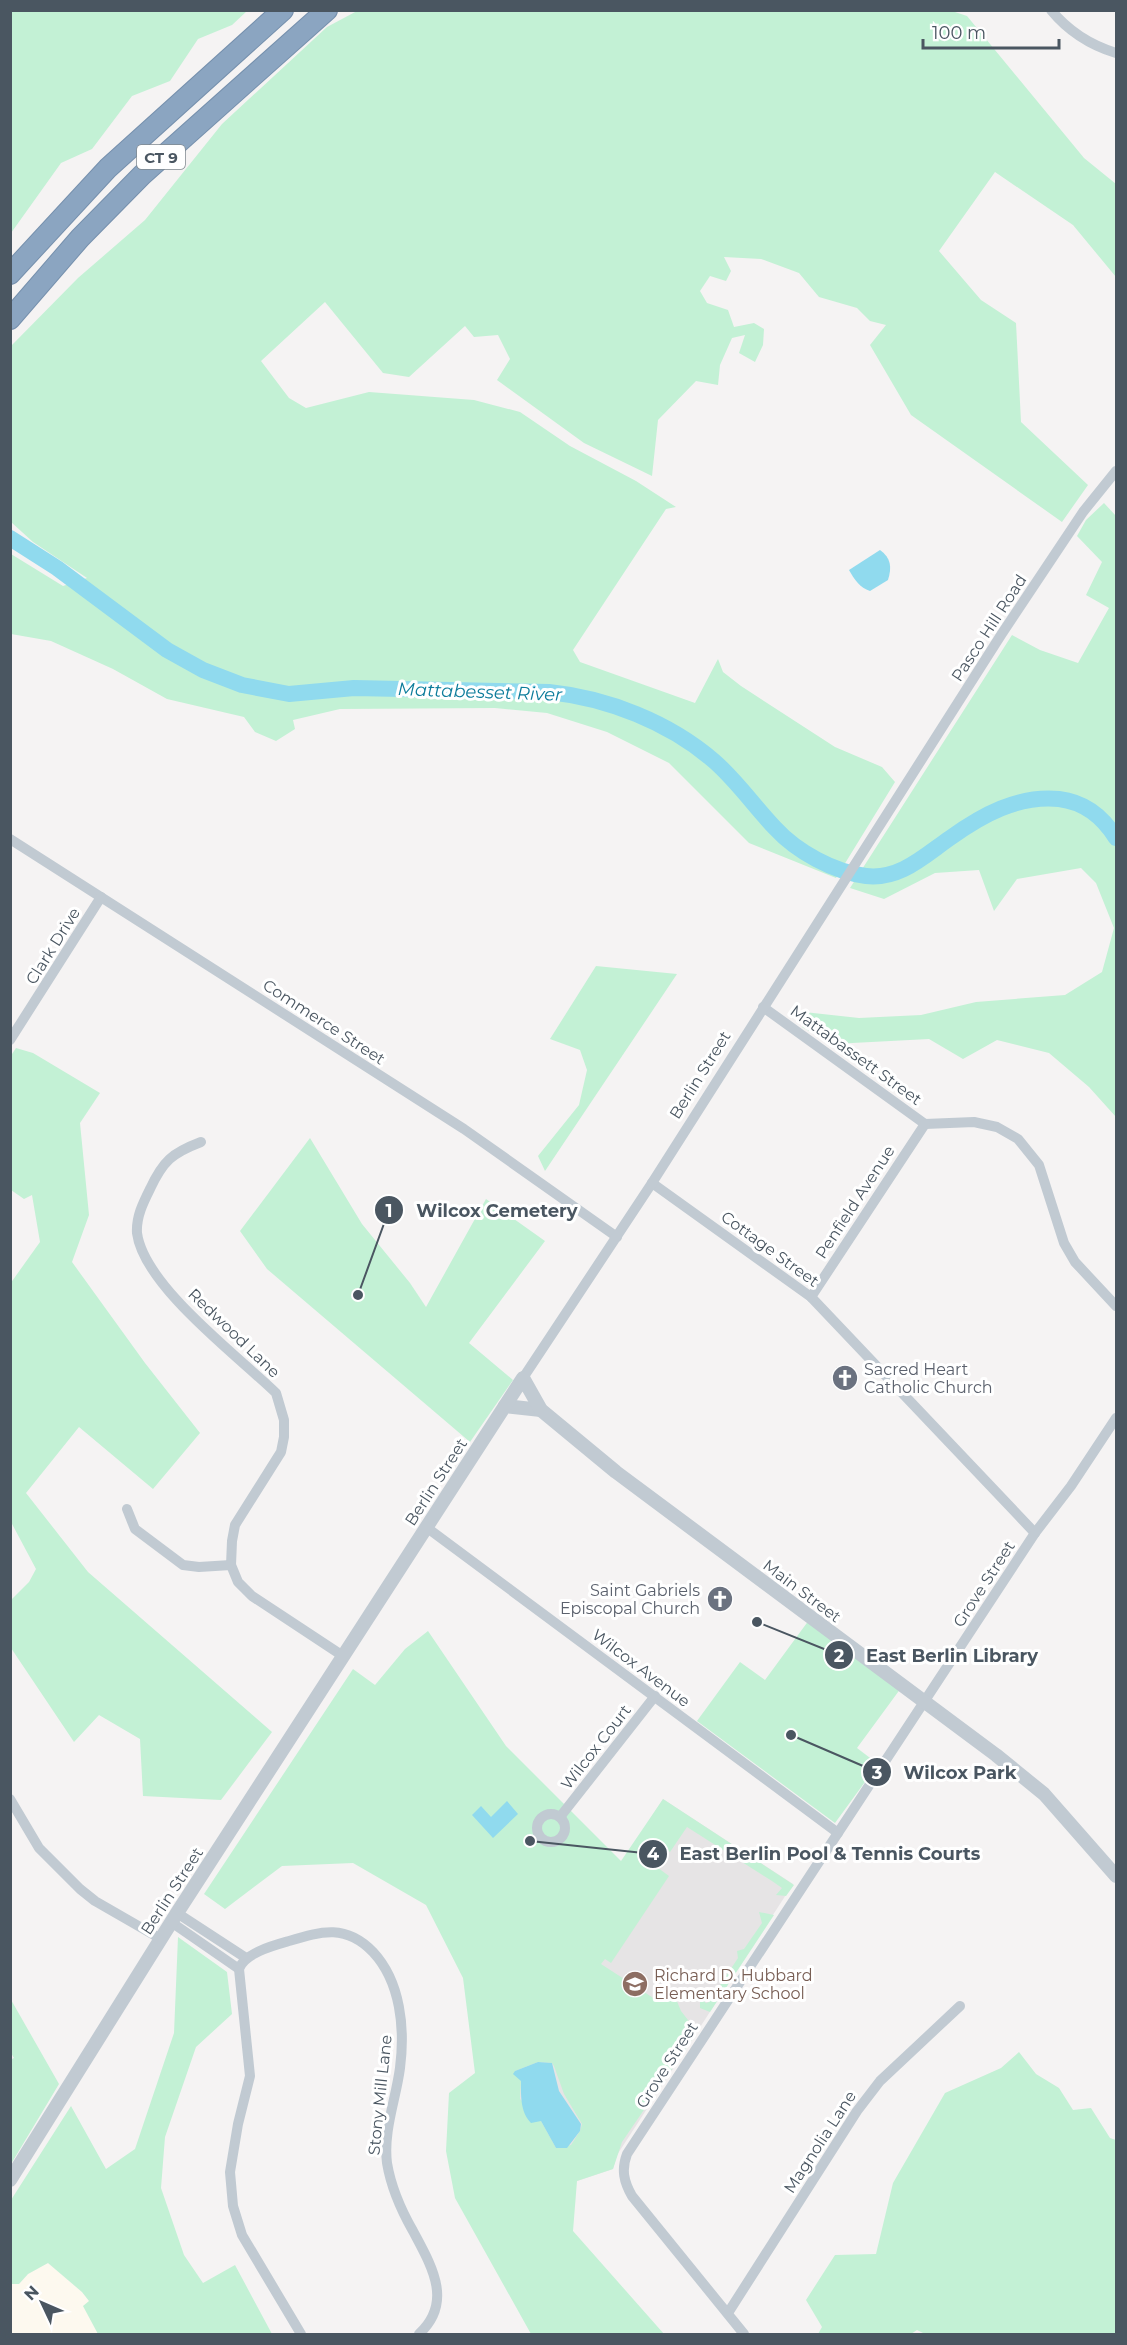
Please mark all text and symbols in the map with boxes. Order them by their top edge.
scale bar [923,12,1060,50]
text: 100 m [932,22,986,44]
road number: CT 9 [137,145,185,169]
street label: Pasco Hill Road [947,571,1031,685]
water label: Mattabesset River [397,678,563,706]
street label: Clark Drive [22,904,84,988]
street label: Commerce Street [259,975,389,1069]
street label: Mattabassett Street [787,1001,926,1109]
street label: Berlin Street [665,1027,735,1122]
street label: Penfield Avenue [811,1142,899,1262]
callout: Wilcox Cemetery [374,1192,590,1228]
text: 1 [385,1200,393,1222]
text: Wilcox Cemetery [416,1200,578,1222]
street label: Cottage Street [717,1207,823,1291]
street label: Redwood Lane [184,1284,284,1382]
place label: Sacred Heart Catholic Church [864,1360,993,1397]
church icon: Sacred Heart Catholic Church [830,1363,860,1393]
street label: Berlin Street [401,1434,471,1529]
street label: Grove Street [949,1537,1019,1631]
street label: Main Street [759,1556,845,1627]
place label: Saint Gabriels Episcopal Church [560,1581,700,1618]
church icon: Saint Gabriels Episcopal Church [705,1584,735,1614]
street label: Wilcox Avenue [588,1625,694,1711]
callout: East Berlin Library [824,1637,1050,1673]
text: 2 [834,1645,845,1667]
text: East Berlin Library [866,1645,1038,1667]
street label: Wilcox Court [557,1700,635,1793]
callout: Wilcox Park [862,1754,1029,1790]
text: 3 [871,1762,883,1784]
text: Wilcox Park [903,1762,1017,1784]
callout: East Berlin Pool & Tennis Courts [638,1836,993,1872]
street label: Berlin Street [137,1843,207,1938]
text: 4 [647,1843,660,1865]
text: East Berlin Pool & Tennis Courts [680,1843,981,1865]
place label: Richard D. Hubbard Elementary School [654,1966,813,2003]
school or university icon: Richard D. Hubbard Elementary School [620,1969,650,1999]
street label: Grove Street [632,2018,702,2112]
street label: Stony Mill Lane [364,2034,396,2156]
street label: Magnolia Lane [780,2087,860,2197]
north arrow [12,2273,72,2333]
text: N [20,2282,43,2304]

